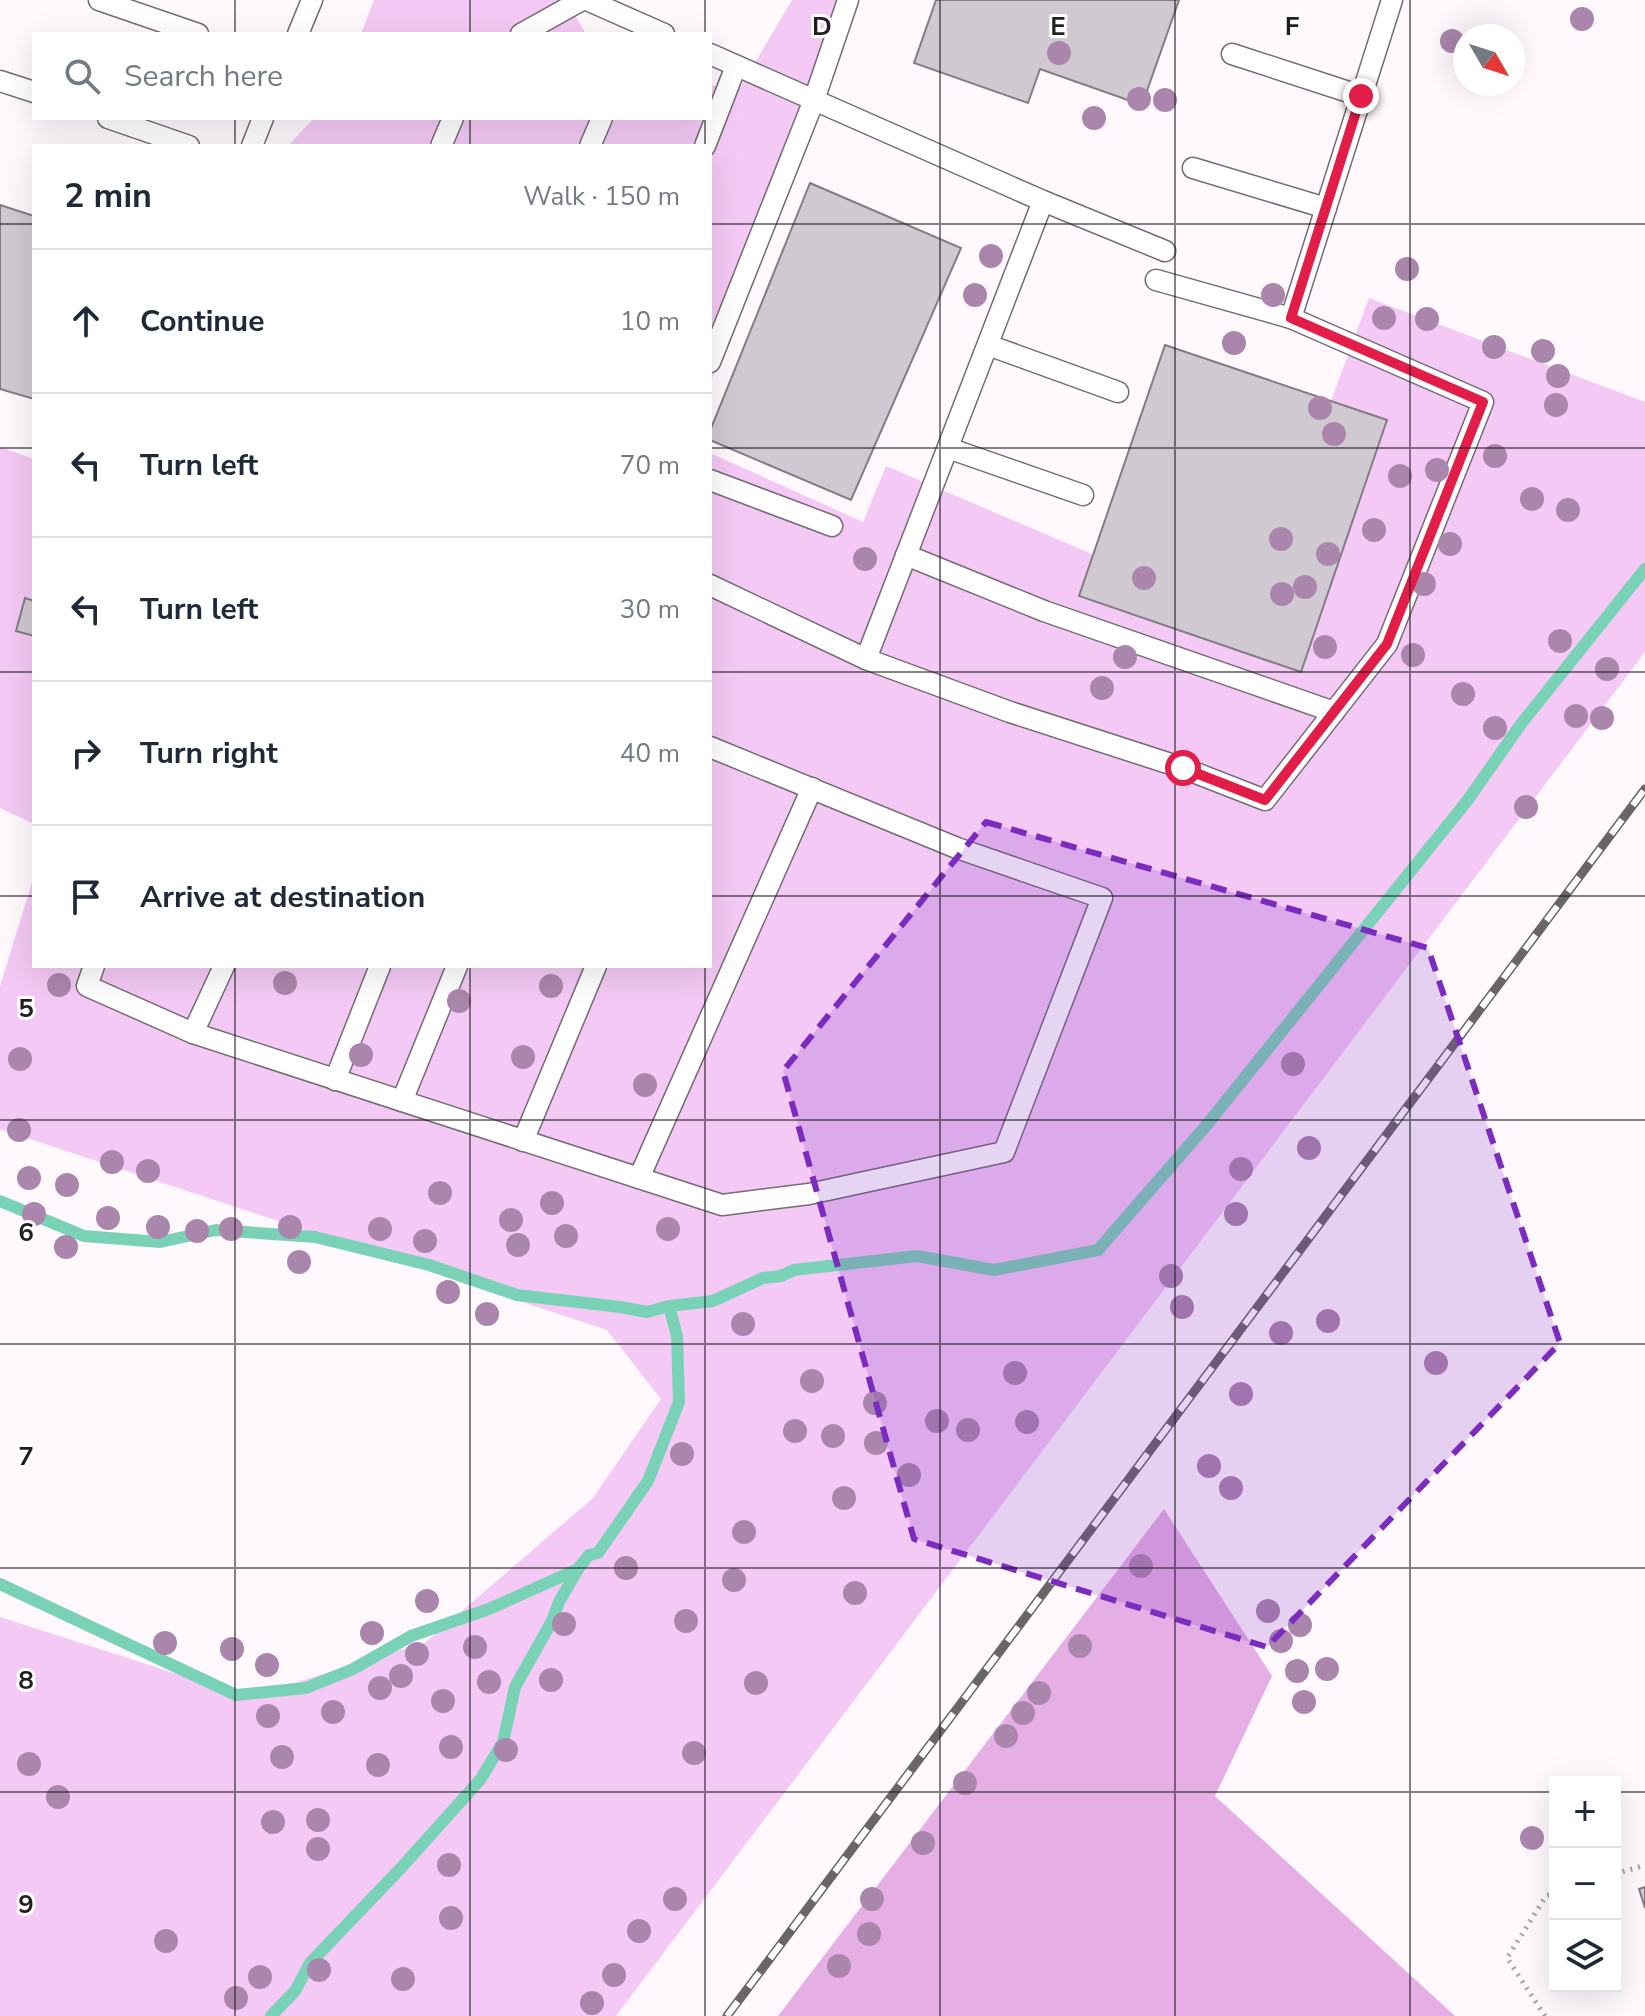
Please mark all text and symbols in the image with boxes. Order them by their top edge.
text: D [812,9,832,44]
text: E [1050,9,1066,44]
text: F [1285,9,1299,44]
north arrow [1453,24,1525,96]
search box [32,32,712,120]
icon: search [60,54,104,98]
text: Search here [124,56,283,97]
route end [1343,78,1379,114]
text: 2 min [64,173,152,219]
text: Walk · 150 m [523,179,680,214]
icon: ahead [64,299,108,343]
text: Continue [140,301,265,342]
text: 10 m [620,304,680,339]
icon: left [64,443,108,487]
text: Turn left [140,445,258,486]
text: 70 m [620,448,680,483]
icon: left [64,587,108,631]
text: Turn left [140,589,258,630]
text: 30 m [620,592,680,627]
icon: right [64,731,108,775]
text: Turn right [140,733,278,774]
text: 40 m [620,736,680,771]
route start [1165,750,1201,786]
icon: arrive [64,875,108,919]
text: Arrive at destination [140,877,425,918]
text: 5 [18,991,34,1026]
text: 6 [18,1215,34,1250]
text: 7 [18,1439,34,1474]
text: 8 [18,1663,34,1698]
map controls [1549,1776,1621,1992]
button: + [1549,1776,1621,1848]
button: − [1549,1848,1621,1920]
text: 9 [18,1887,34,1922]
button: layers [1549,1920,1621,1992]

